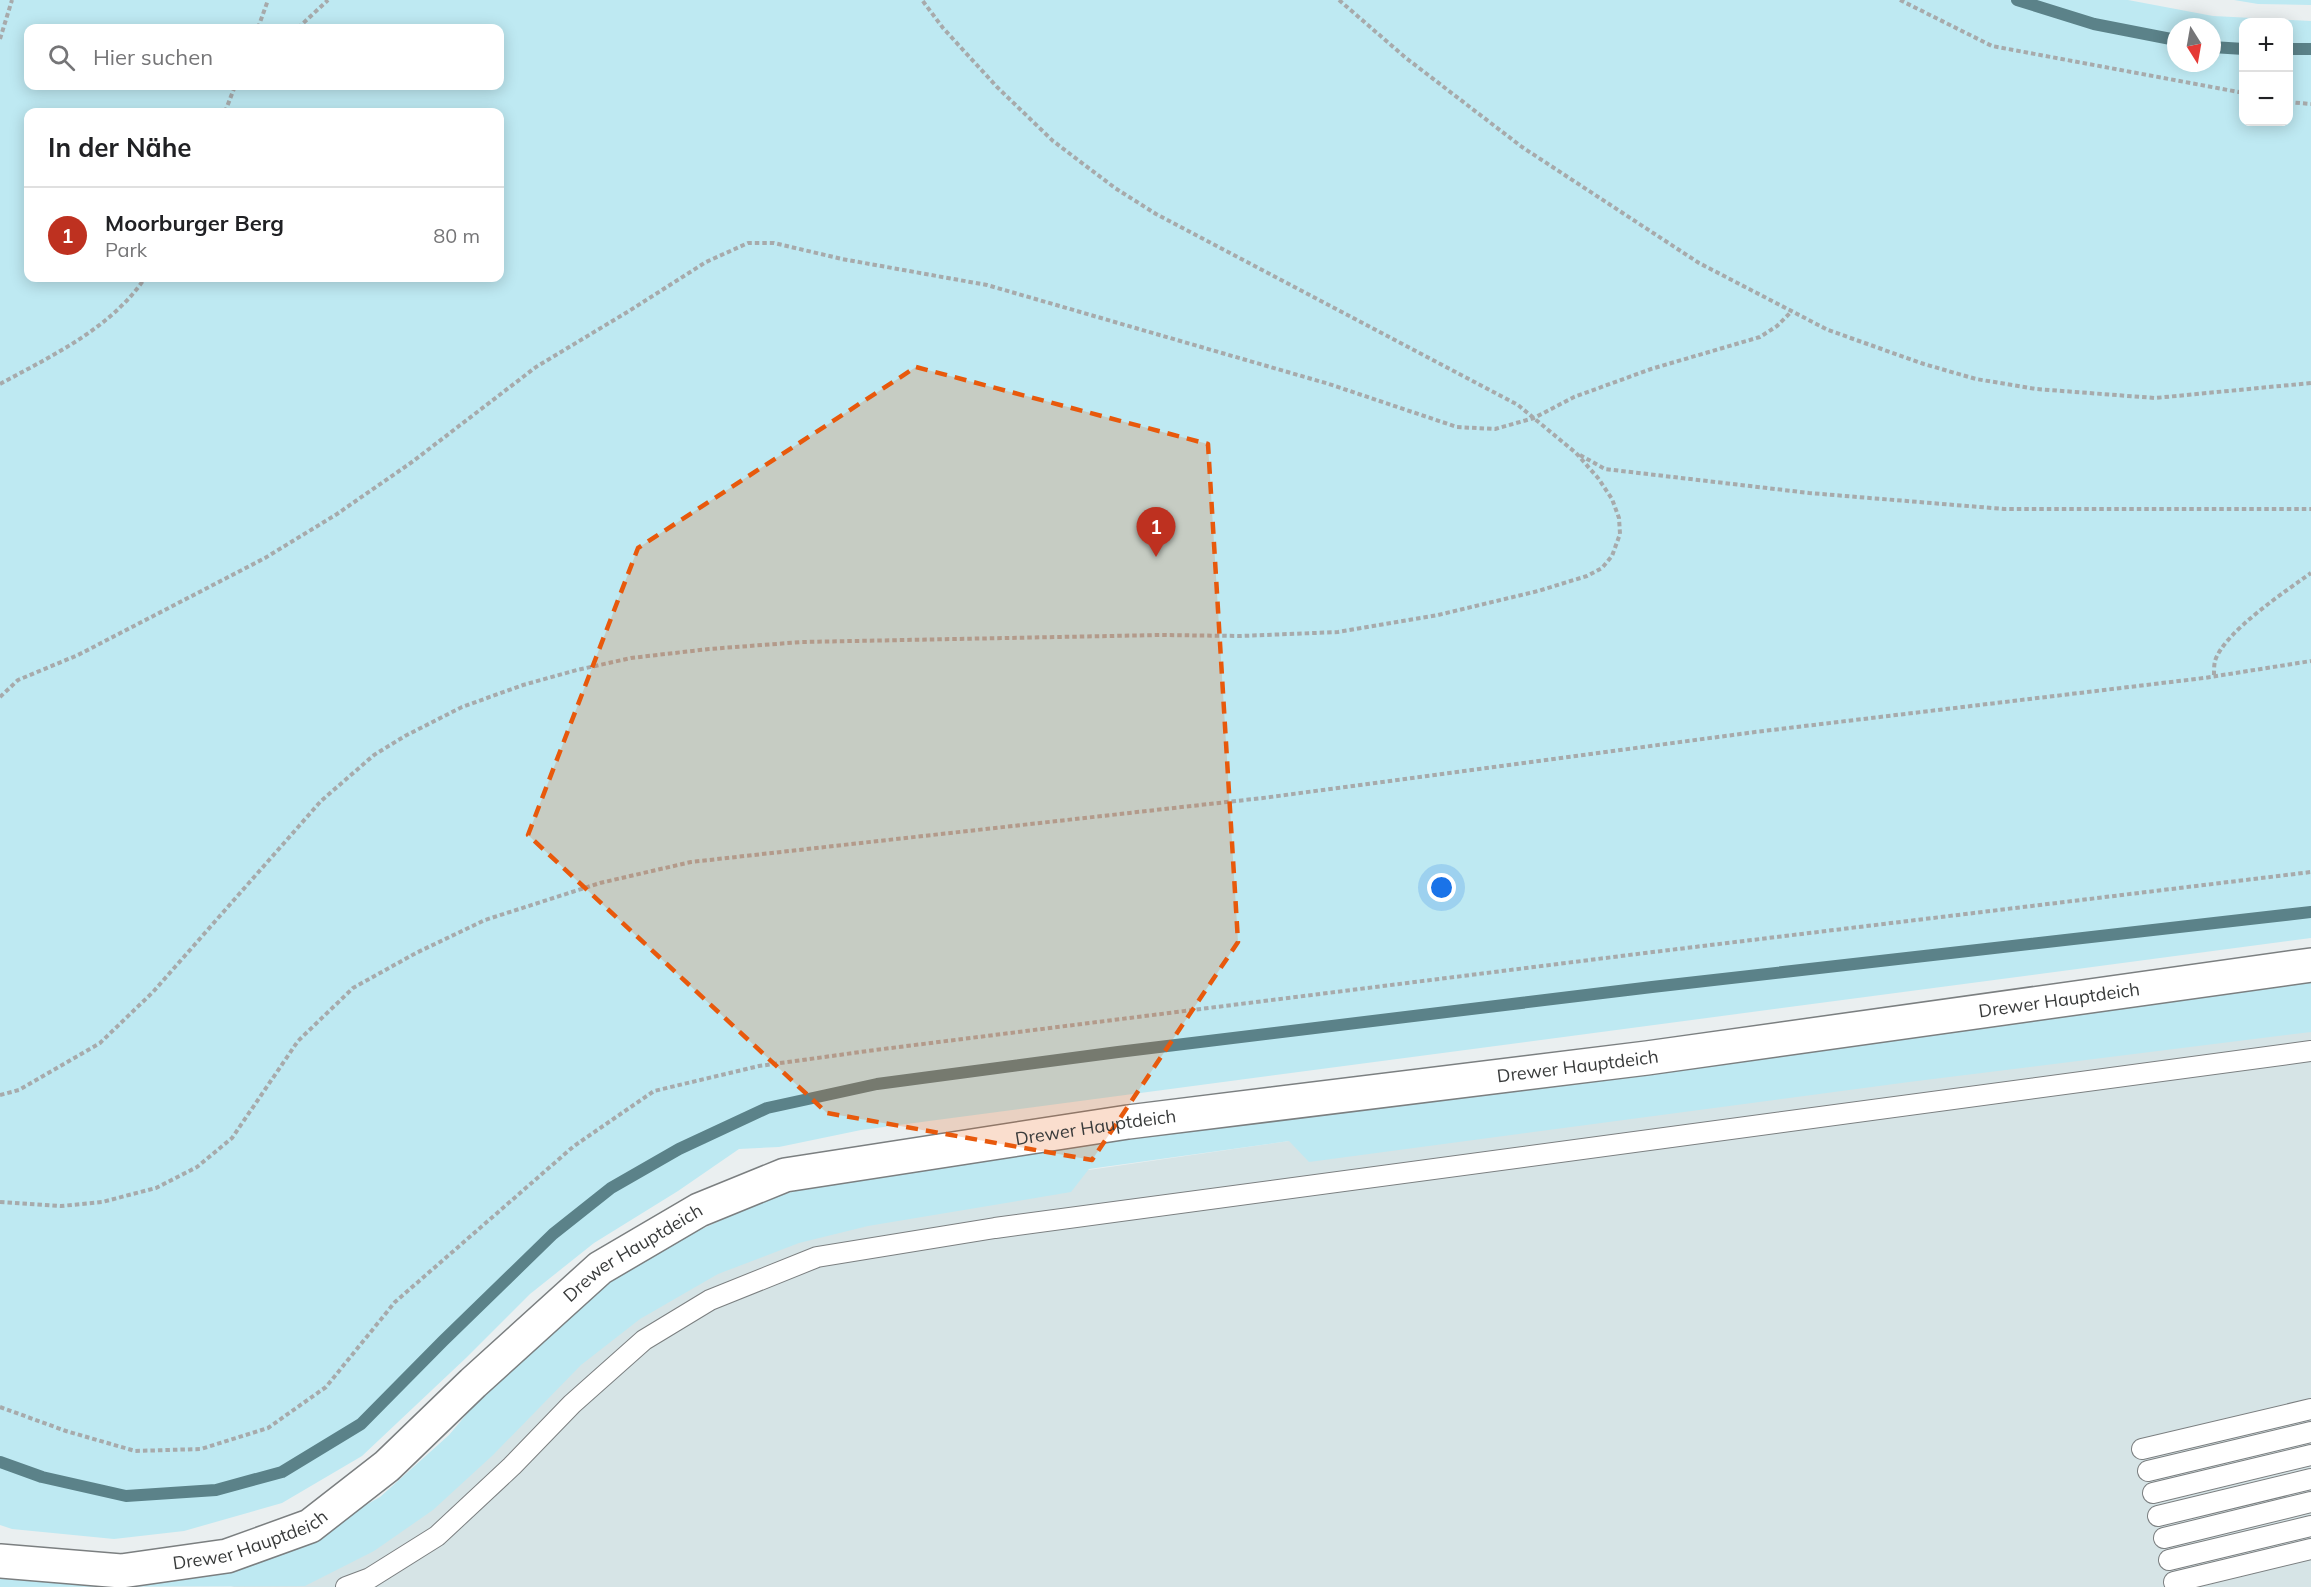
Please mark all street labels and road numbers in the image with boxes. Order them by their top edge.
street label: Drewer Hauptdeich [1977,977,2141,1022]
street label: Drewer Hauptdeich [1496,1045,1660,1087]
street label: Drewer Hauptdeich [1013,1104,1177,1150]
street label: Drewer Hauptdeich [558,1198,707,1307]
street label: Drewer Hauptdeich [171,1505,332,1575]

